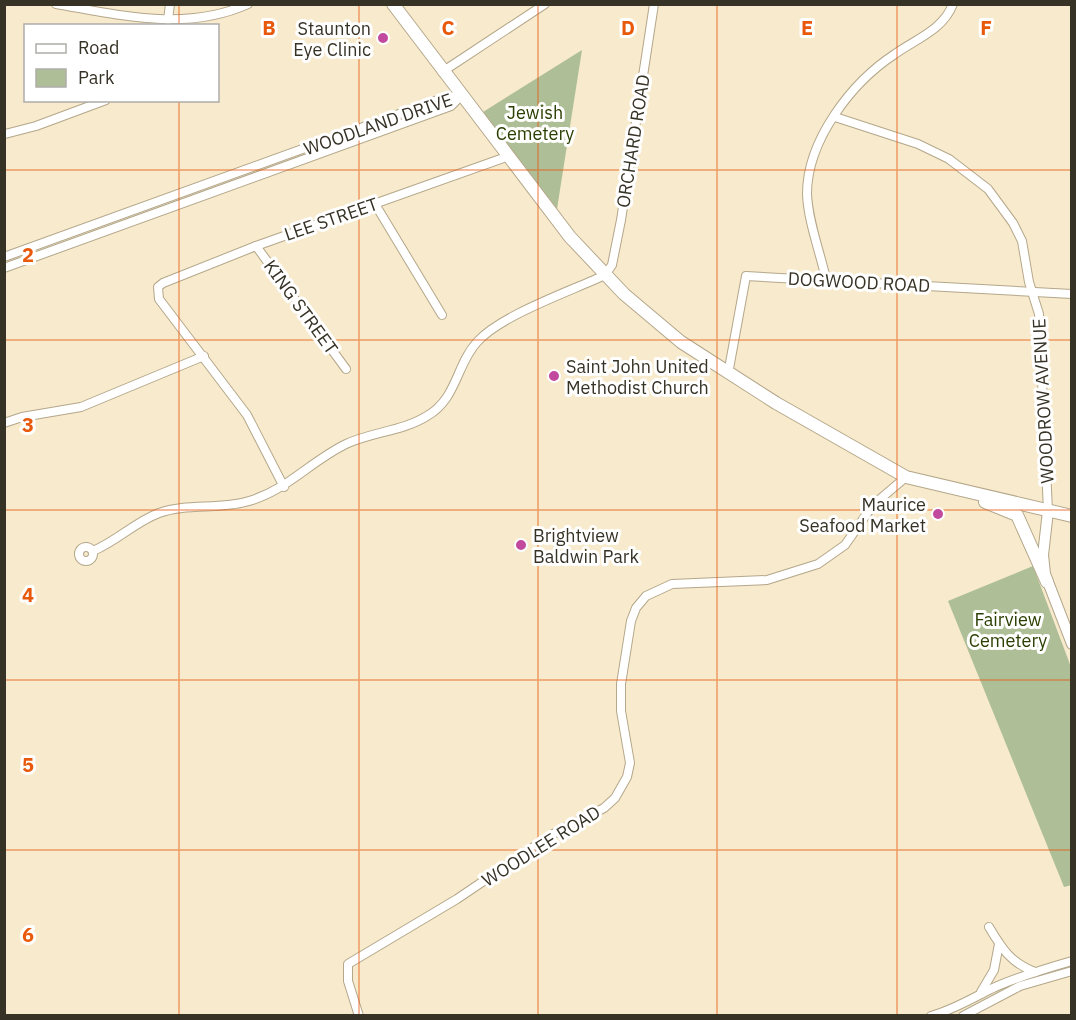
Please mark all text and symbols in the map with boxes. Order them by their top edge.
text: B [262,14,276,41]
text: C [441,14,455,41]
text: D [621,14,635,41]
text: E [801,14,813,41]
text: F [980,14,992,41]
place label: Staunton Eye Clinic [293,17,371,61]
legend [24,24,219,102]
marker: Staunton Eye Clinic [376,31,390,45]
text: Road [78,36,119,59]
text: Park [78,66,115,89]
street label: ORCHARD ROAD [611,73,655,209]
street label: WOODLAND DRIVE [301,88,455,160]
park label: Jewish Cemetery [496,101,574,145]
street label: LEE STREET [281,192,381,246]
text: 2 [22,241,34,268]
street label: KING STREET [259,255,343,359]
street label: DOGWOOD ROAD [787,267,931,297]
street label: WOODROW AVENUE [1027,318,1059,484]
place label: Saint John United Methodist Church [566,355,709,399]
marker: Saint John United Methodist Church [547,369,561,383]
text: 3 [22,411,34,438]
place label: Maurice Seafood Market [799,493,926,537]
marker: Maurice Seafood Market [931,507,945,521]
place label: Brightview Baldwin Park [533,524,639,568]
marker: Brightview Baldwin Park [514,538,528,552]
text: 4 [22,581,34,608]
park label: Fairview Cemetery [969,608,1047,652]
text: 5 [22,751,34,778]
street label: WOODLEE ROAD [478,800,604,892]
text: 6 [22,921,34,948]

